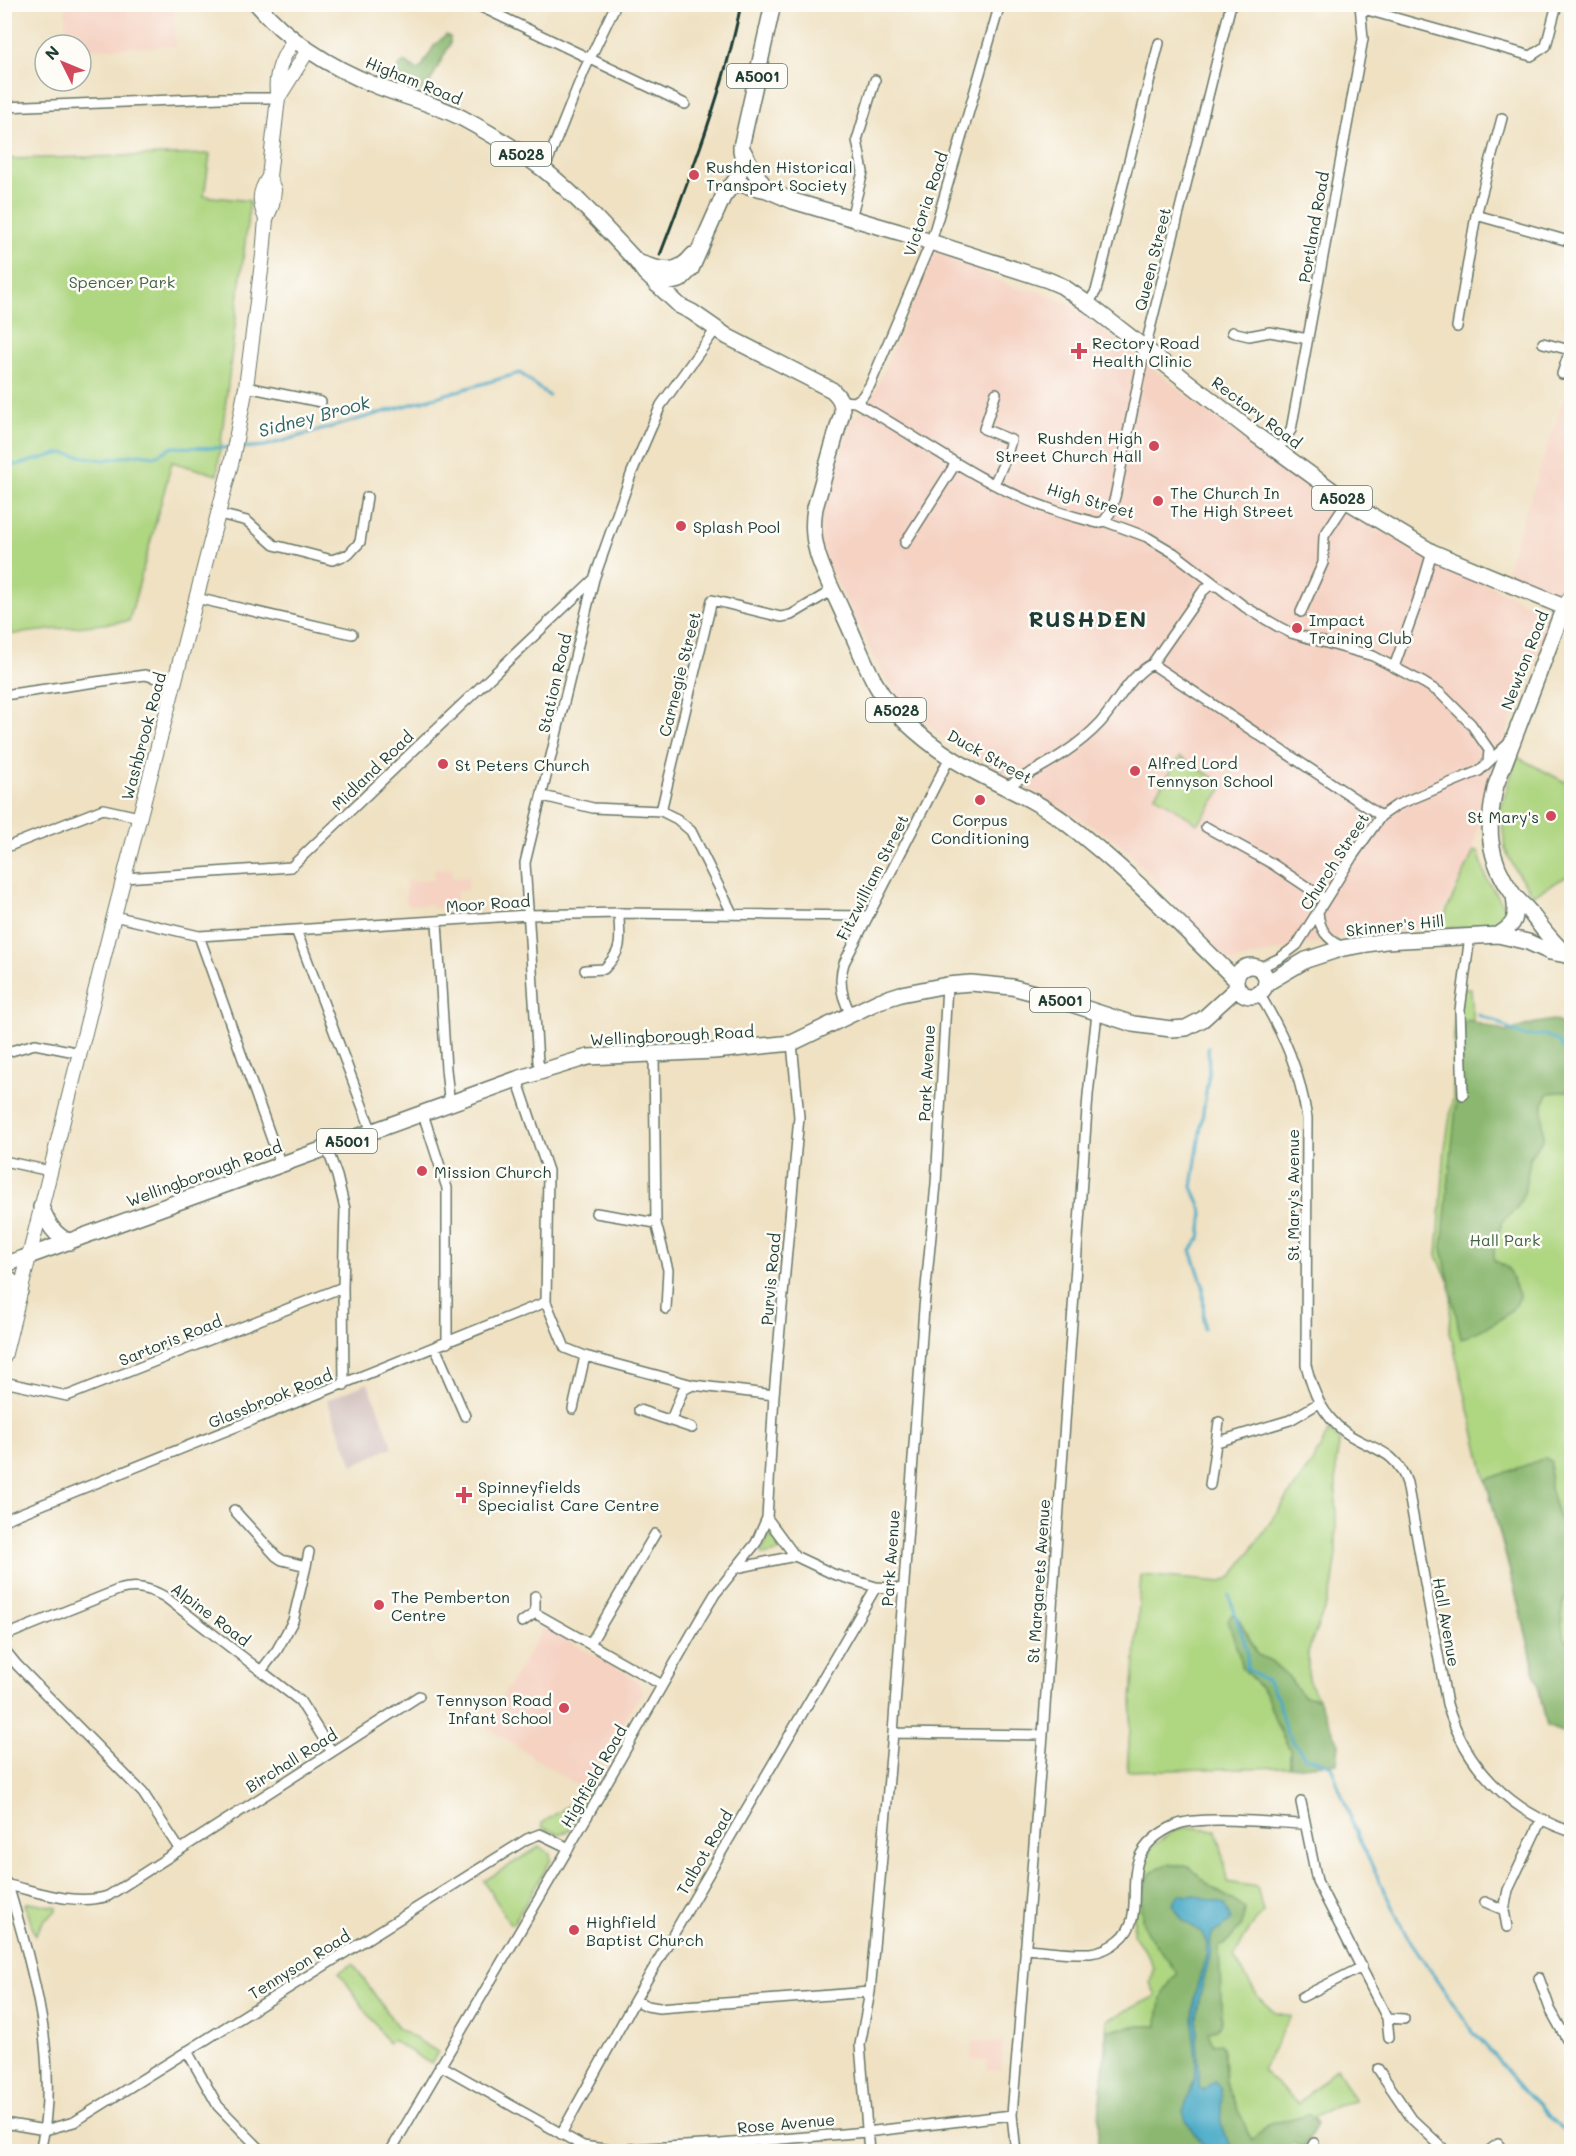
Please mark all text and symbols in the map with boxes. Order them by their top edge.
north arrow [33,33,93,93]
text: N [40,41,63,64]
street label: Higham Road [363,51,465,109]
road number: A5001 [727,64,787,88]
road number: A5028 [491,142,551,166]
street label: Victoria Road [898,149,952,259]
place label: Rushden Historical Transport Society [706,156,853,195]
marker: Rushden Historical Transport Society [687,168,701,182]
street label: Portland Road [1293,170,1333,284]
street label: Queen Street [1129,205,1175,313]
park label: Spencer Park [69,271,175,292]
place label: Rectory Road Health Clinic [1092,332,1199,371]
marker: Rectory Road Health Clinic [1070,342,1088,360]
street label: Rectory Road [1208,371,1306,453]
water label: Sidney Brook [256,389,373,442]
place label: Rushden High Street Church Hall [996,427,1142,466]
marker: Rushden High Street Church Hall [1147,439,1161,453]
street label: High Street [1045,477,1137,523]
place label: The Church In The High Street [1170,482,1294,521]
road number: A5028 [1312,486,1372,510]
marker: The Church In The High Street [1151,494,1165,508]
place label: Splash Pool [693,516,781,537]
marker: Splash Pool [674,519,688,533]
district label: RUSHDEN [1028,604,1148,633]
street label: Newton Road [1495,607,1553,713]
street label: Carnegie Street [653,609,705,739]
place label: Impact Training Club [1309,609,1412,648]
marker: Impact Training Club [1290,621,1304,635]
street label: Station Road [532,631,576,735]
street label: Washbrook Road [116,670,170,802]
road number: A5028 [866,698,926,722]
street label: Duck Street [944,724,1036,788]
street label: Midland Road [327,726,417,814]
place label: Alfred Lord Tennyson School [1147,752,1274,791]
place label: St Peters Church [455,754,589,775]
marker: St Peters Church [436,757,450,771]
marker: Alfred Lord Tennyson School [1128,764,1142,778]
marker: Corpus Conditioning [973,793,987,807]
place label: St Mary's [1467,806,1539,827]
street label: Church Street [1295,808,1373,914]
place label: Corpus Conditioning [931,809,1029,848]
marker: St Mary's [1544,809,1558,823]
street label: Fitzwilliam Street [831,810,913,944]
street label: Moor Road [445,890,531,916]
street label: Skinner's Hill [1345,909,1445,941]
road number: A5001 [1030,988,1090,1012]
street label: Wellingborough Road [589,1020,755,1050]
street label: Park Avenue [913,1024,939,1122]
road number: A5001 [317,1129,377,1153]
street label: St Mary's Avenue [1282,1129,1303,1261]
street label: Wellingborough Road [123,1135,285,1211]
place label: Mission Church [434,1161,551,1182]
marker: Mission Church [415,1164,429,1178]
park label: Hall Park [1470,1229,1540,1250]
street label: Purvis Road [756,1232,784,1326]
street label: Sartoris Road [115,1310,225,1370]
street label: Glassbrook Road [205,1364,335,1432]
place label: Spinneyfields Specialist Care Centre [478,1476,660,1515]
marker: Spinneyfields Specialist Care Centre [455,1486,473,1504]
street label: St Margarets Avenue [1022,1498,1054,1664]
street label: Park Avenue [876,1509,904,1607]
street label: Hall Avenue [1429,1576,1465,1668]
street label: Alpine Road [167,1577,255,1651]
place label: The Pemberton Centre [391,1586,510,1625]
marker: The Pemberton Centre [372,1598,386,1612]
place label: Tennyson Road Infant School [436,1689,552,1728]
marker: Tennyson Road Infant School [557,1701,571,1715]
street label: Highfield Road [555,1721,631,1831]
street label: Birchall Road [241,1723,341,1797]
street label: Talbot Road [671,1806,737,1898]
place label: Highfield Baptist Church [586,1911,703,1950]
marker: Highfield Baptist Church [567,1923,581,1937]
street label: Tennyson Road [244,1924,354,2004]
street label: Rose Avenue [736,2108,836,2138]

